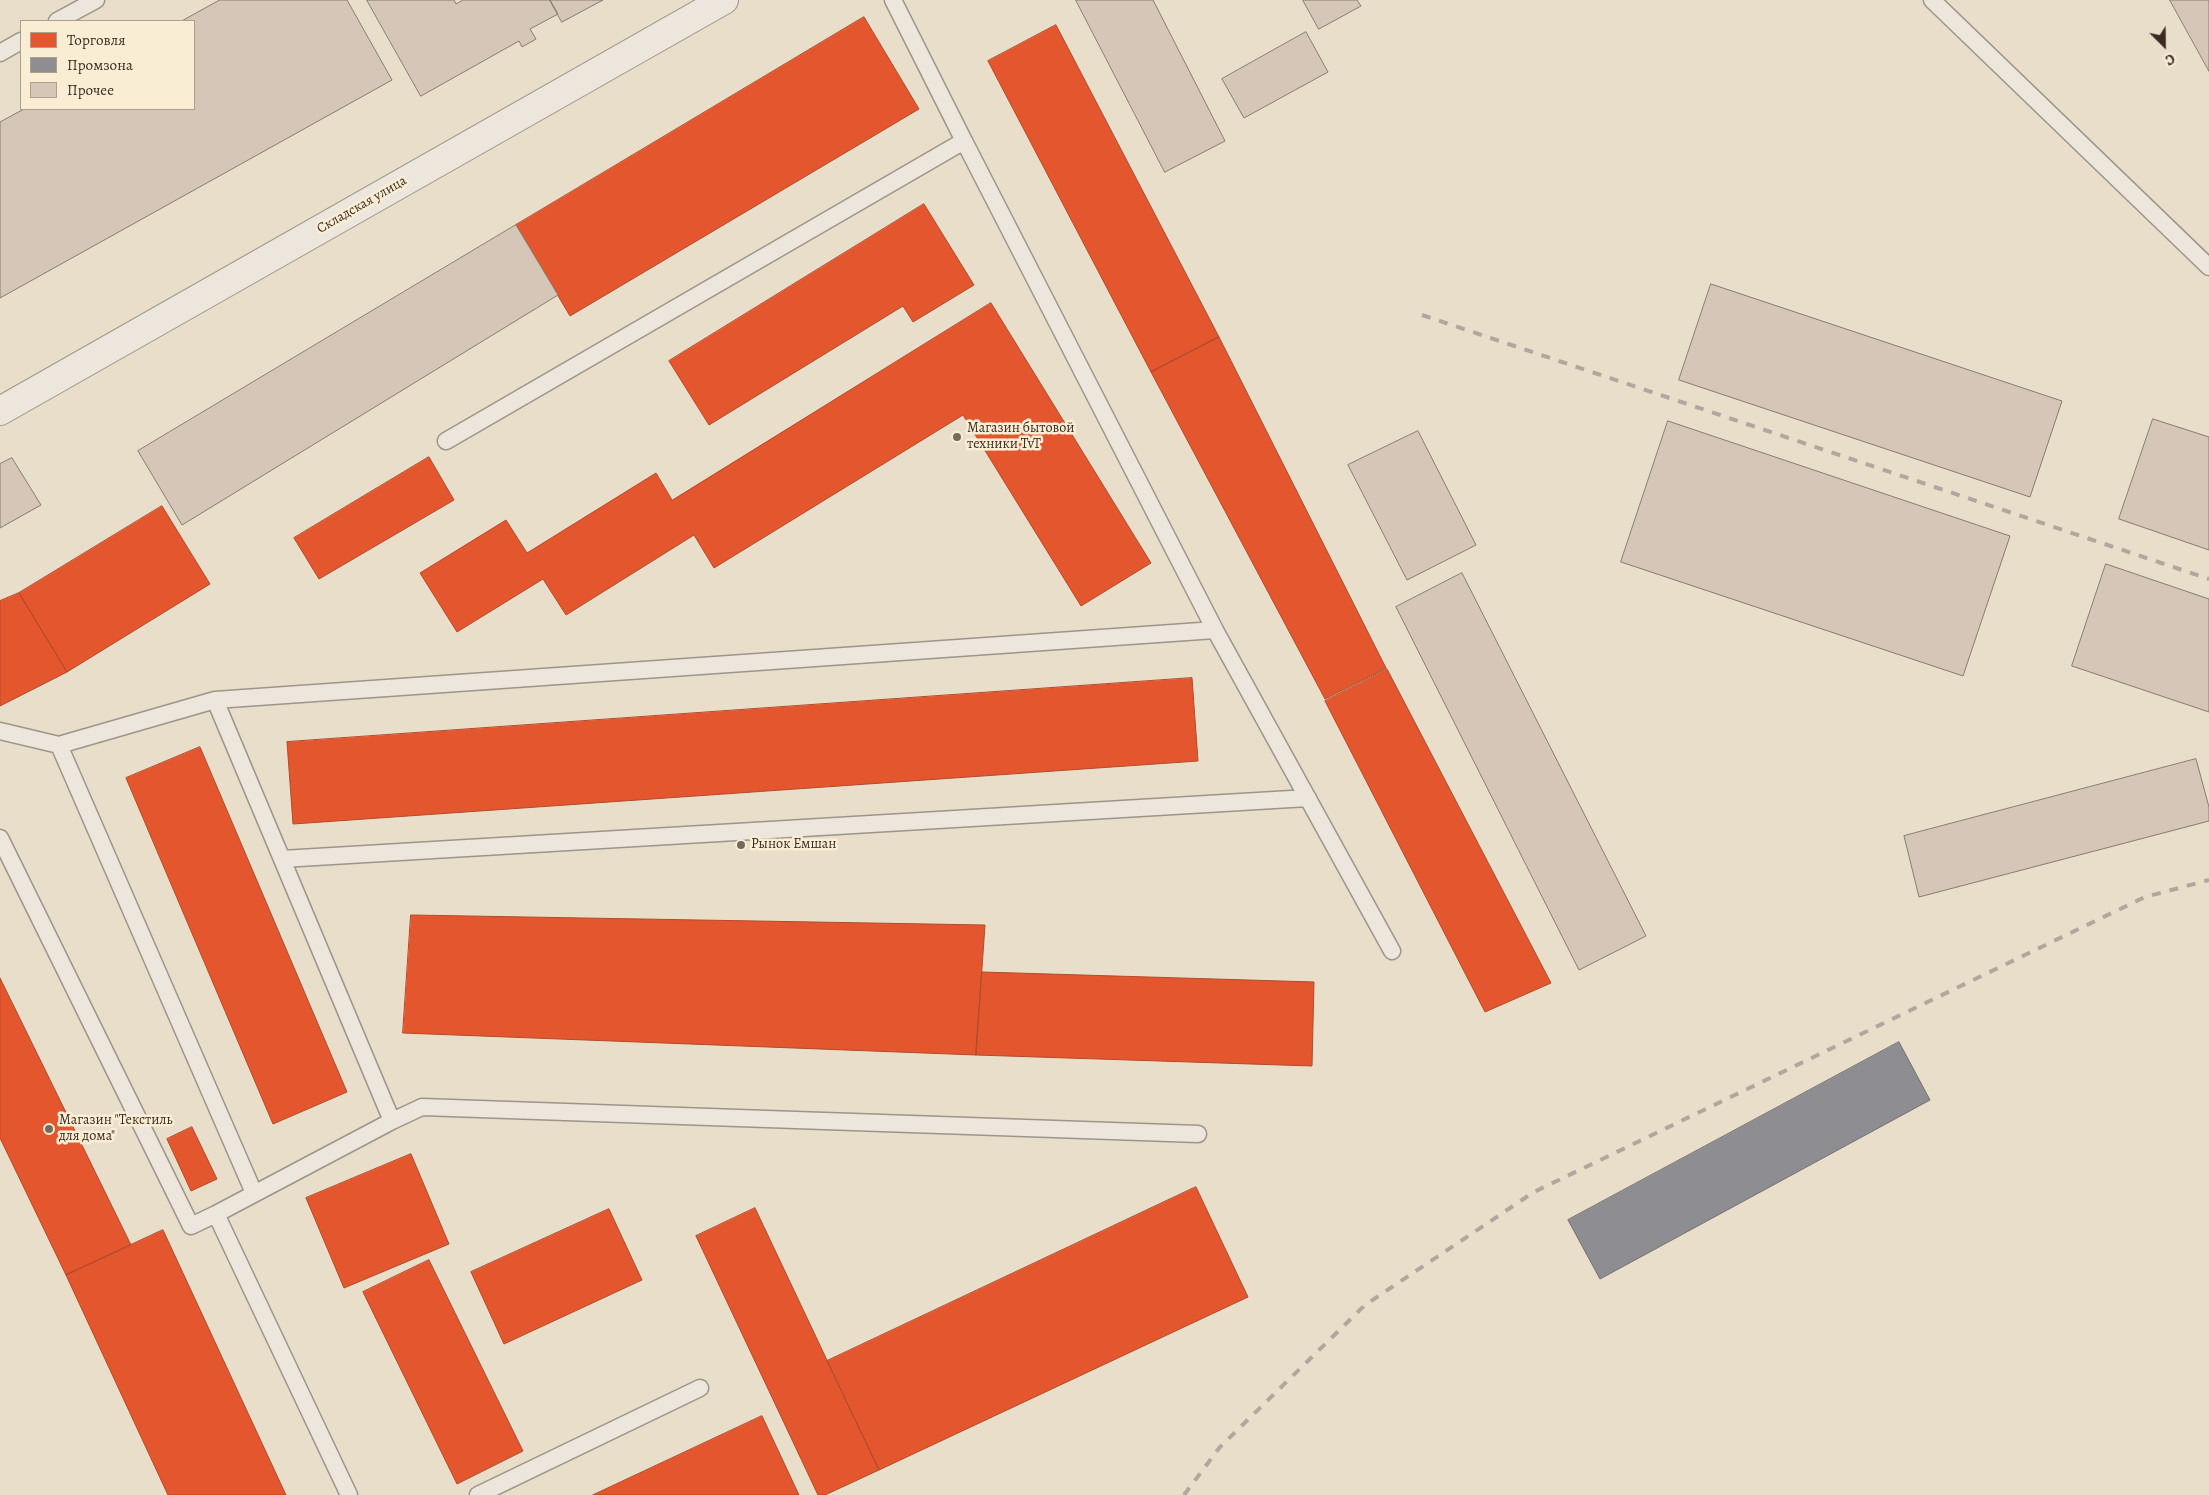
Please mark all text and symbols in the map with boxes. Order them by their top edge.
legend [20,20,195,110]
north arrow [2139,20,2189,70]
text: Торговля [67,30,125,50]
text: С [2162,49,2178,70]
text: Промзона [67,55,133,75]
text: Прочее [67,80,114,100]
street label: Складская улица [314,173,410,237]
place label: Магазин бытовой техники TvT [967,421,1075,454]
marker: Магазин бытовой техники TvT [951,431,963,443]
place label: Рынок Емшан [751,837,836,853]
marker: Рынок Емшан [735,839,747,851]
place label: Магазин "Текстиль для дома" [59,1113,172,1146]
marker: Магазин "Текстиль для дома" [43,1123,55,1135]

